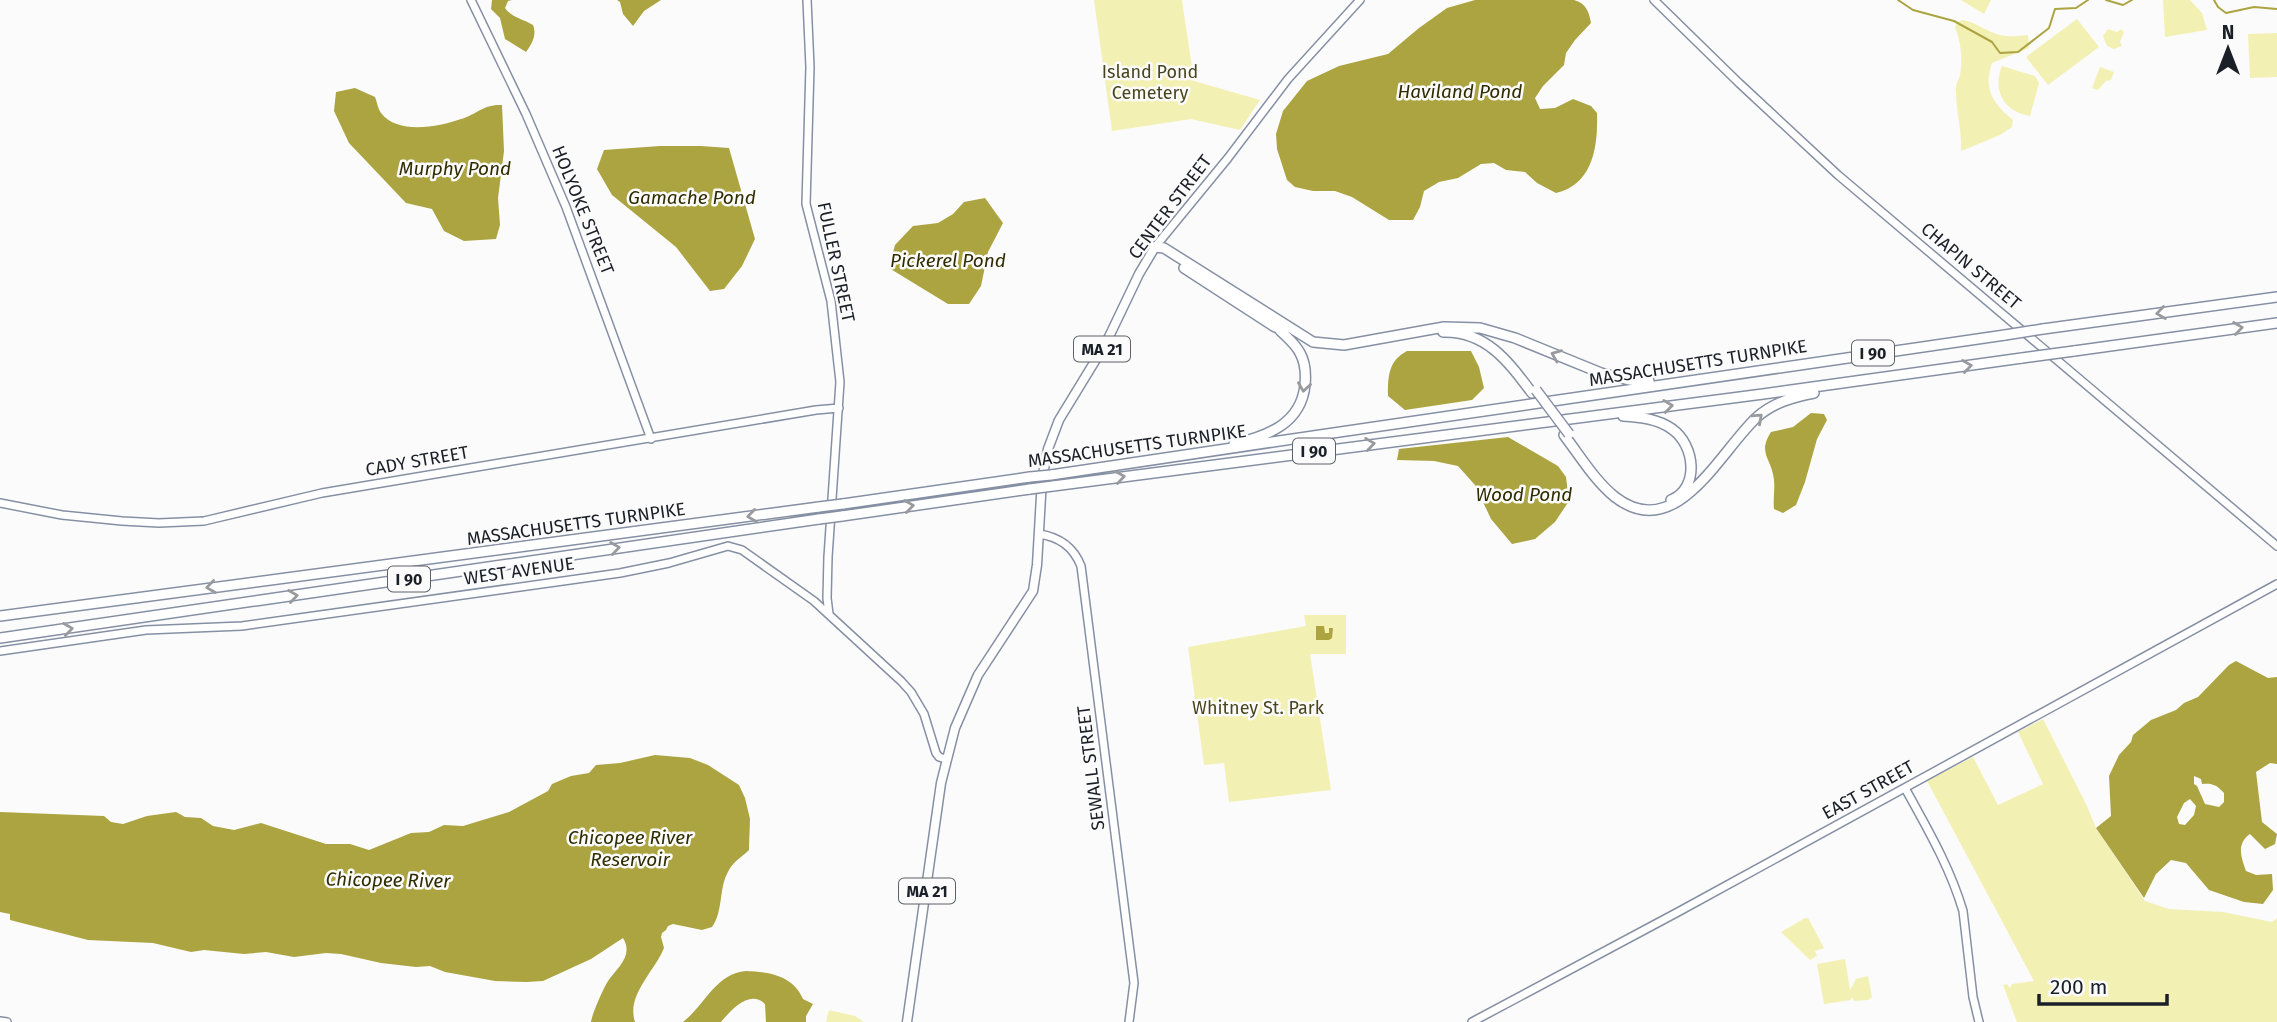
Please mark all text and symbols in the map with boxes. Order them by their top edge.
north arrow [2193,14,2263,84]
text: N [2222,21,2234,44]
park label: Island Pond Cemetery [1102,61,1198,104]
water label: Haviland Pond [1398,80,1522,103]
street label: HOLYOKE STREET [547,142,619,278]
street label: CENTER STREET [1124,150,1217,263]
water label: Murphy Pond [399,157,511,180]
water label: Gamache Pond [628,186,756,209]
street label: FULLER STREET [813,200,860,325]
street label: CHAPIN STREET [1917,218,2026,315]
water label: Pickerel Pond [890,249,1006,272]
one-way arrow [2155,305,2167,320]
one-way arrow [2232,321,2244,336]
street label: MASSACHUSETTS TURNPIKE [1587,335,1809,391]
road number: MA 21 [1074,336,1130,362]
road number: I 90 [1852,340,1894,366]
one-way arrow [1550,350,1562,364]
one-way arrow [1961,359,1972,374]
one-way arrow [1296,381,1311,393]
one-way arrow [1662,398,1674,413]
one-way arrow [1750,414,1763,426]
street label: MASSACHUSETTS TURNPIKE [1026,420,1248,472]
one-way arrow [1364,437,1376,452]
road number: I 90 [1293,438,1335,464]
street label: CADY STREET [364,441,471,481]
one-way arrow [1114,470,1126,485]
water label: Wood Pond [1476,483,1572,506]
street label: MASSACHUSETTS TURNPIKE [465,498,687,550]
one-way arrow [904,499,915,514]
one-way arrow [746,508,758,523]
one-way arrow [609,540,620,555]
street label: WEST AVENUE [462,552,576,590]
road number: I 90 [388,566,430,592]
one-way arrow [205,579,216,594]
one-way arrow [287,589,299,604]
one-way arrow [62,621,73,636]
park label: Whitney St. Park [1192,697,1325,719]
street label: SEWALL STREET [1072,704,1110,832]
street label: EAST STREET [1818,755,1918,824]
water label: Chicopee River Reservoir [568,826,693,871]
water label: Chicopee River [325,867,451,893]
road number: MA 21 [899,878,955,904]
scale bar [2039,962,2167,1006]
text: 200 m [2050,974,2107,1000]

